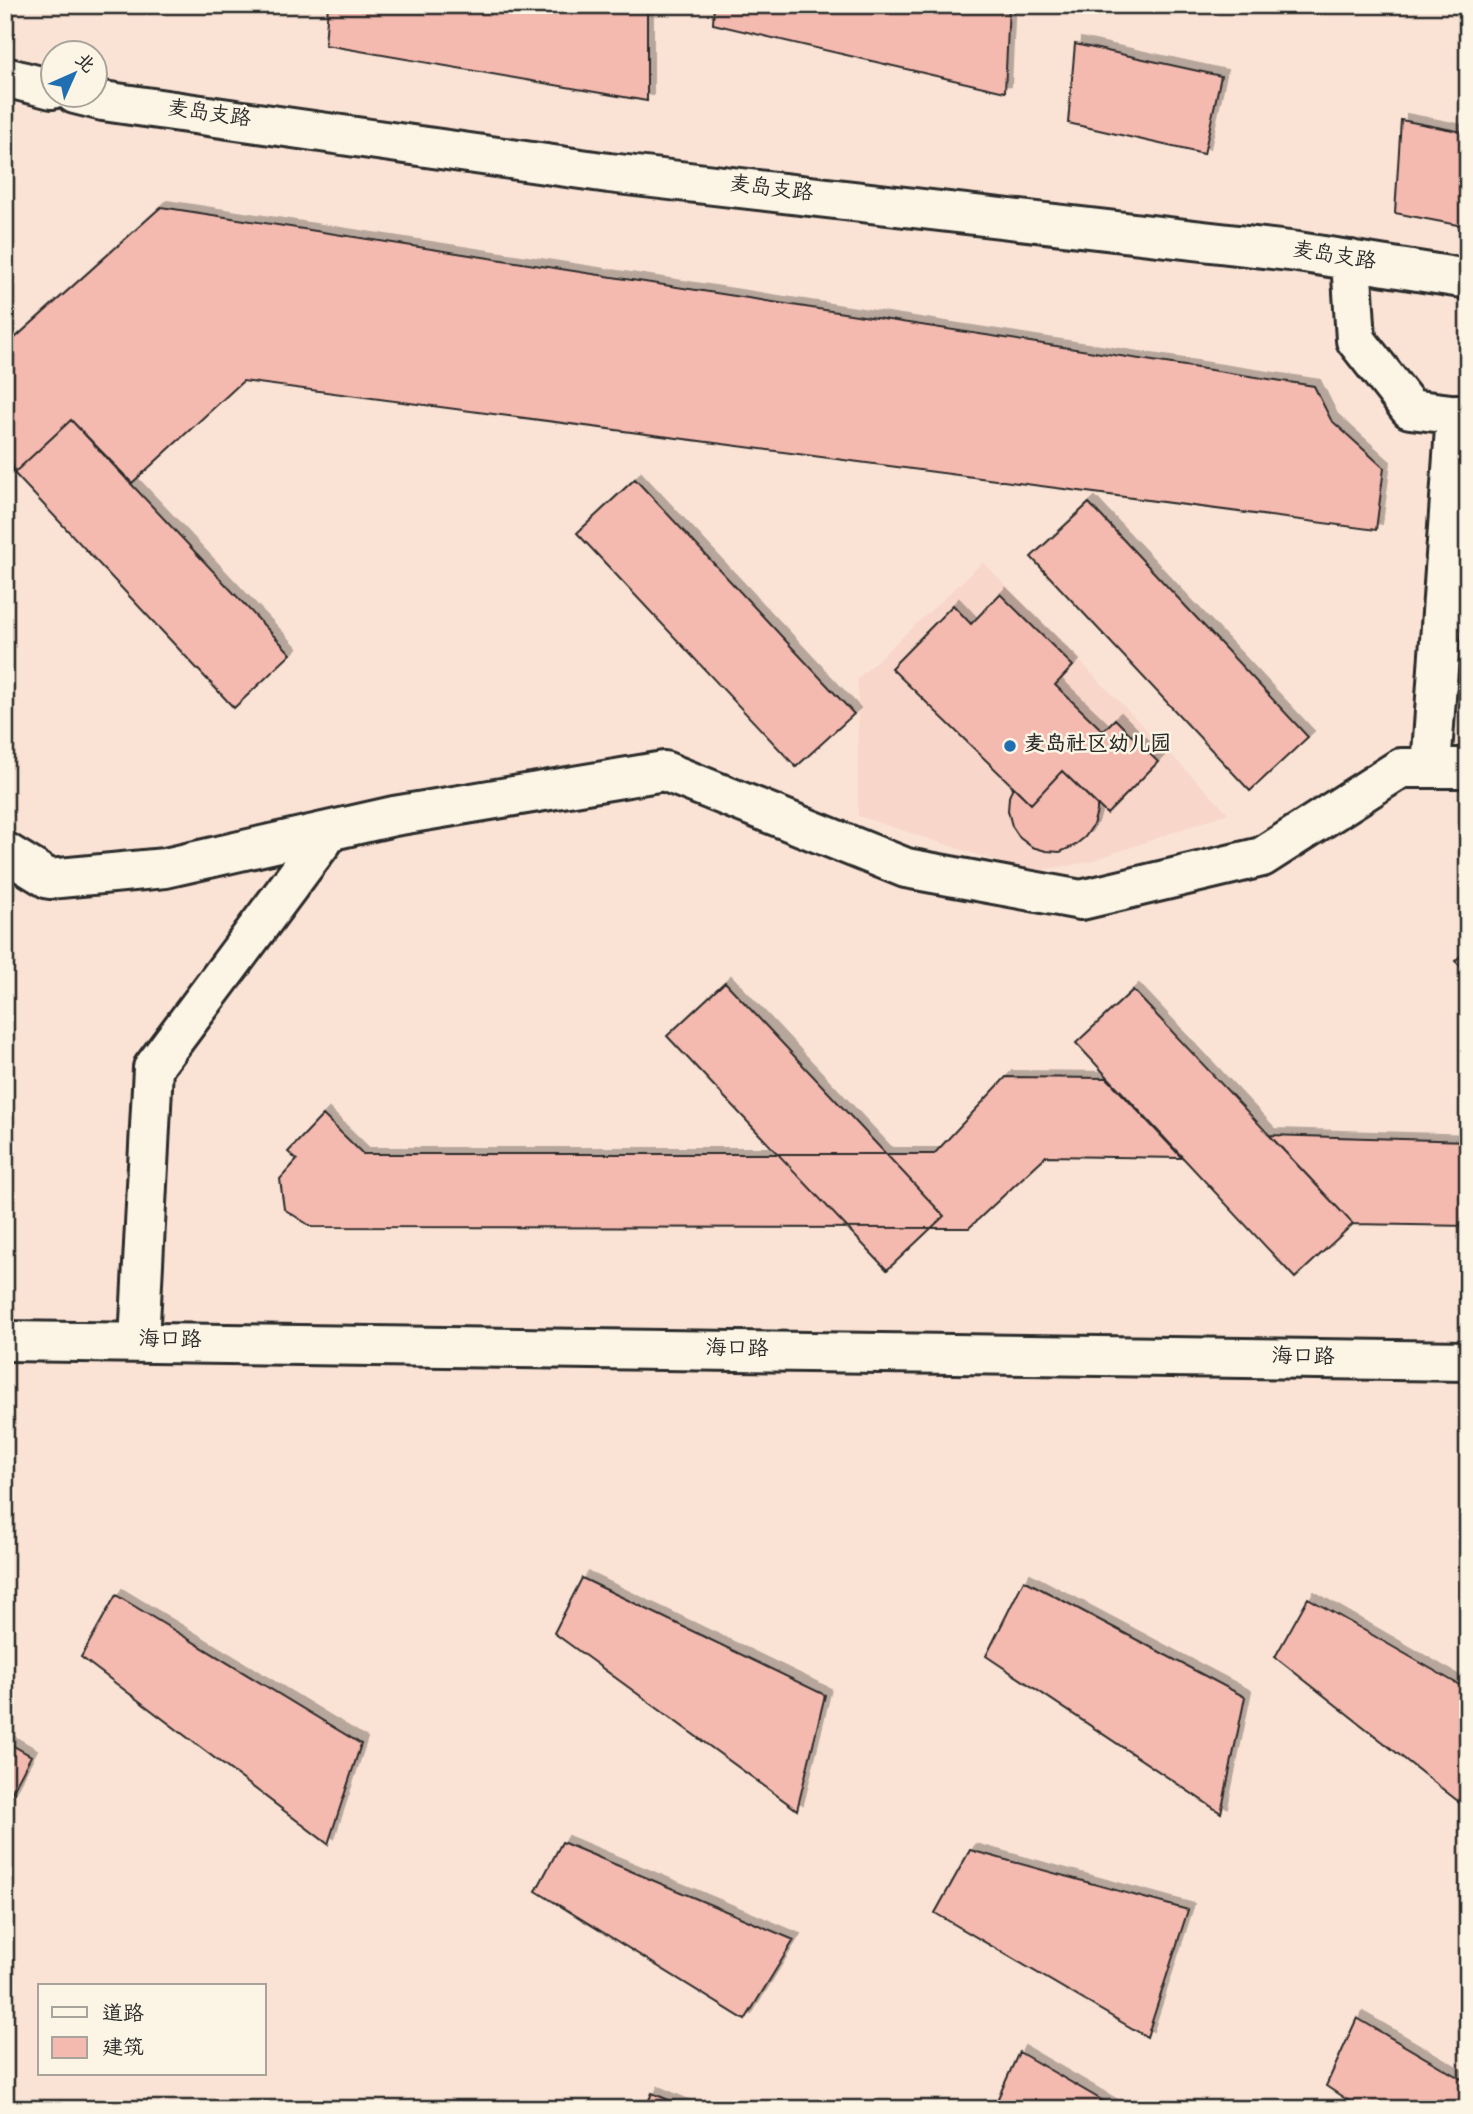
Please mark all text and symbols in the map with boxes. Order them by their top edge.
north arrow [38,38,108,108]
text: 北 [69,50,98,79]
street label: 麦岛支路 [166,96,253,134]
street label: 麦岛支路 [728,171,814,209]
street label: 麦岛支路 [1291,237,1378,277]
place label: 麦岛社区幼儿园 [1024,732,1171,759]
marker: 麦岛社区幼儿园 [1002,738,1018,754]
street label: 海口路 [138,1327,202,1355]
street label: 海口路 [705,1336,769,1364]
street label: 海口路 [1271,1344,1335,1372]
legend [38,1984,266,2076]
text: 道路 [102,2002,144,2029]
text: 建筑 [102,2037,144,2063]

